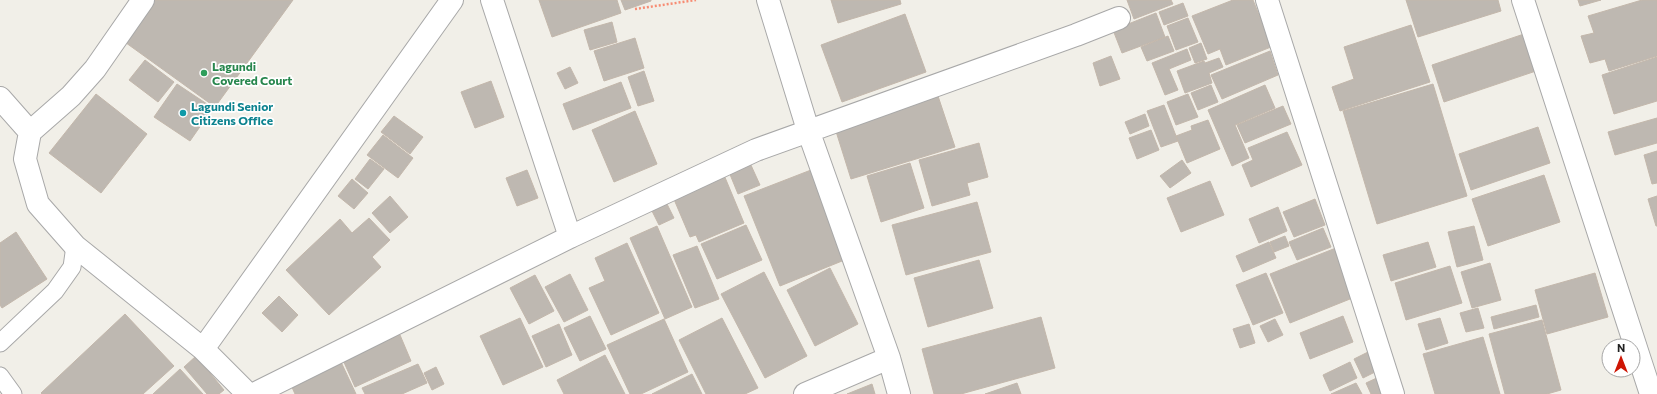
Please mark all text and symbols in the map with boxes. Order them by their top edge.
place label: Lagundi Covered Court [212,59,292,87]
marker: Lagundi Covered Court [199,68,209,78]
place label: Lagundi Senior Citizens Office [191,99,273,127]
marker: Lagundi Senior Citizens Office [178,108,188,118]
north arrow [1601,338,1641,378]
text: N [1617,341,1625,354]

